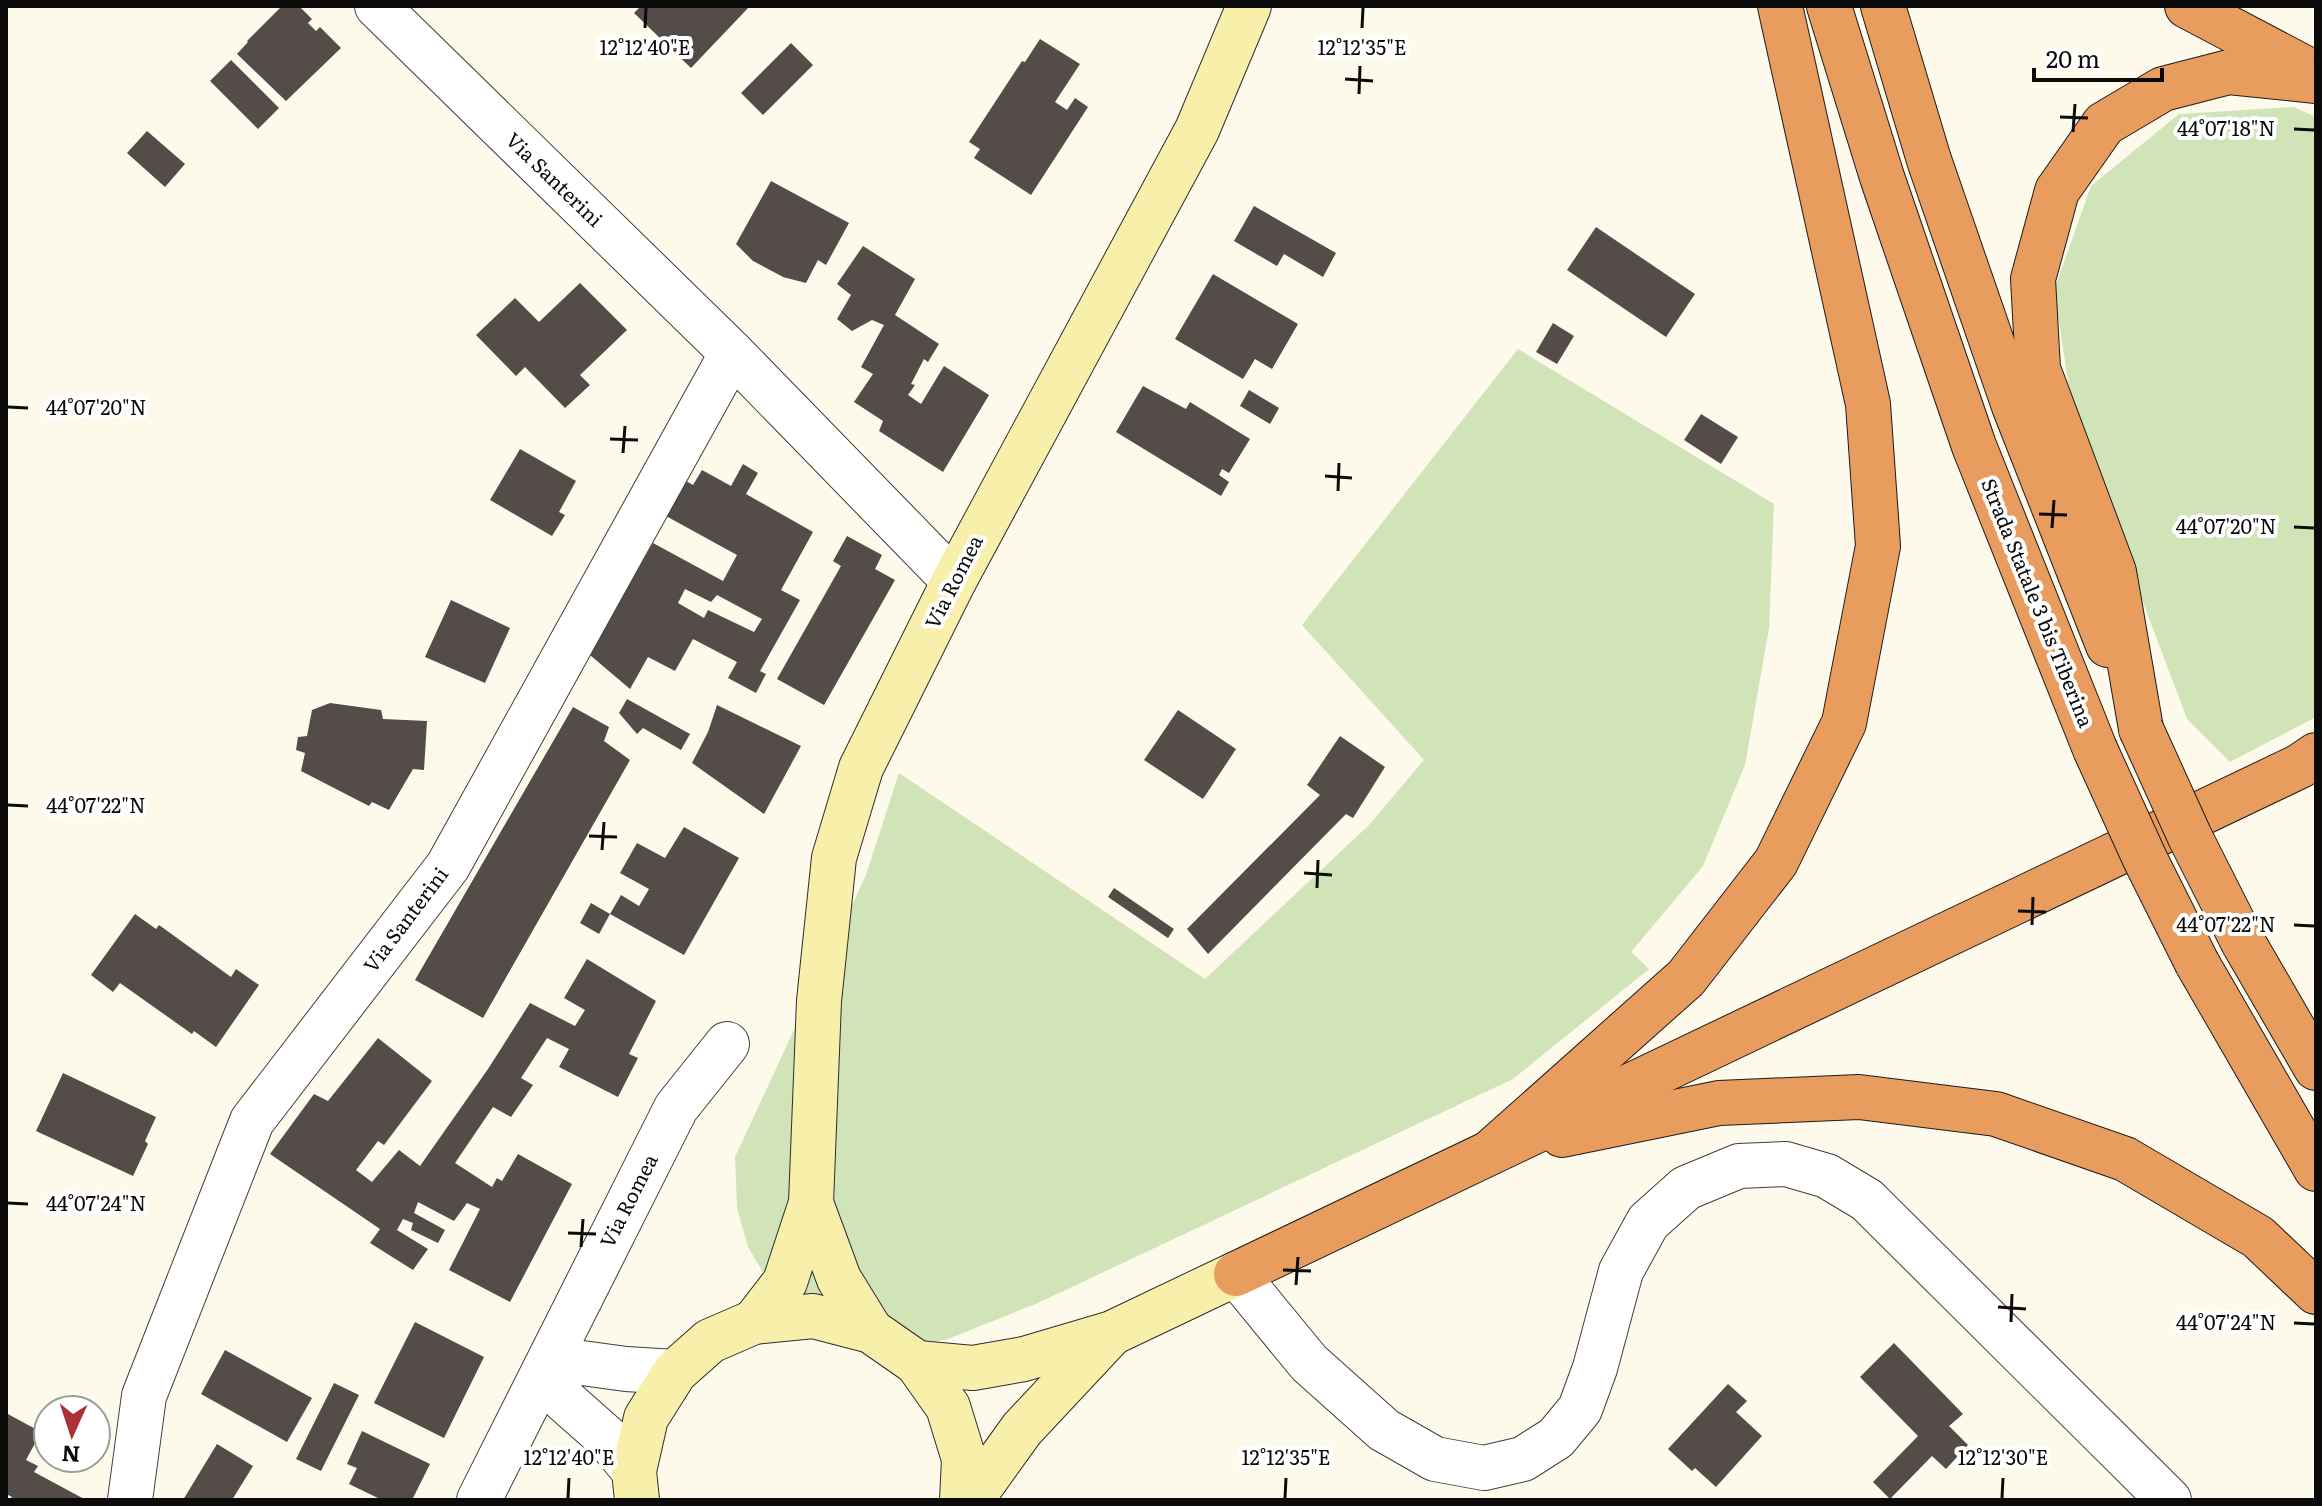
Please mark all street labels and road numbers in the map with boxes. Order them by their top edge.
street label: Via Santerini [500,124,611,233]
street label: Strada Statale 3 bis Tiberina [1975,473,2103,731]
street label: Via Romea [916,529,989,633]
street label: Via Santerini [355,860,454,978]
street label: Via Romea [591,1148,664,1252]

